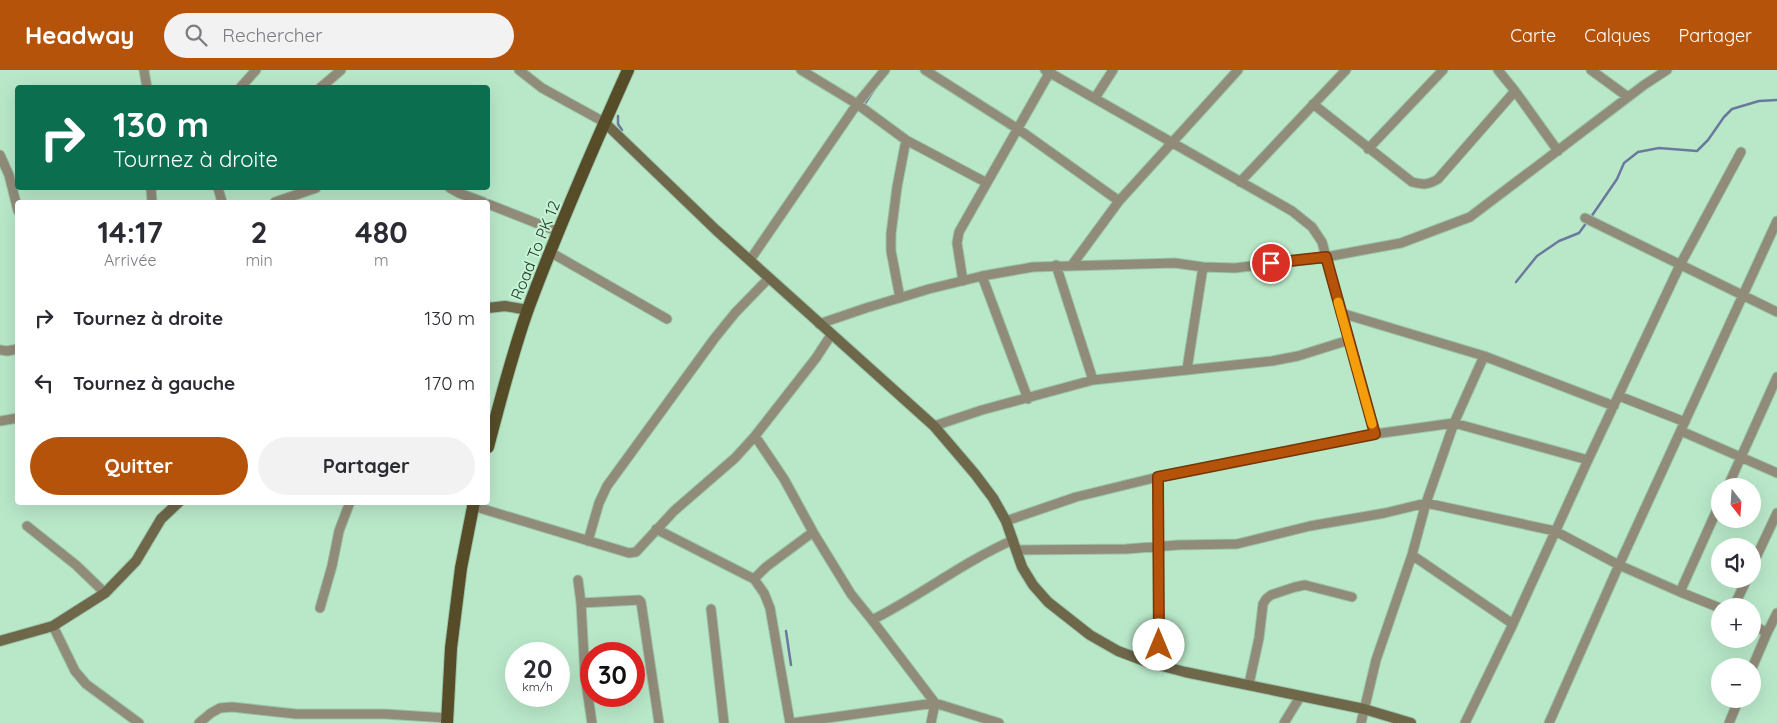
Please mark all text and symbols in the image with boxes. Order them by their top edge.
search box [164,13,514,58]
text: Headway [25,20,134,50]
icon: search [182,21,210,49]
text: Rechercher [222,23,323,47]
text: Carte [1510,24,1556,47]
text: Calques [1584,24,1651,47]
text: Partager [1679,24,1752,47]
text: 130 m [113,102,209,146]
icon: right [30,105,95,170]
text: Tournez à droite [113,145,278,173]
street label: Road To PK 12 [506,197,564,303]
text: 14:17 [97,213,163,251]
text: 2 [251,213,268,251]
text: 480 [355,213,408,251]
pin [1250,242,1292,284]
icon: arrive [1257,249,1285,277]
text: Arrivée [104,250,156,270]
text: min [245,250,273,270]
text: m [374,250,389,270]
icon: right [30,304,58,332]
text: Tournez à droite [73,306,223,330]
text: 130 m [424,306,475,330]
icon: left [30,369,58,397]
text: Tournez à gauche [73,371,235,395]
text: 170 m [424,371,475,395]
button: Quitter [30,437,248,495]
button: Partager [258,437,475,495]
north arrow [1711,478,1761,528]
map controls [1711,478,1761,708]
button: sound [1711,538,1761,588]
button: + [1711,598,1761,648]
position arrow [1132,618,1184,670]
speed limit sign: 30 [580,642,645,707]
text: 20 [523,653,552,684]
button: − [1711,658,1761,708]
text: km/h [522,679,553,694]

